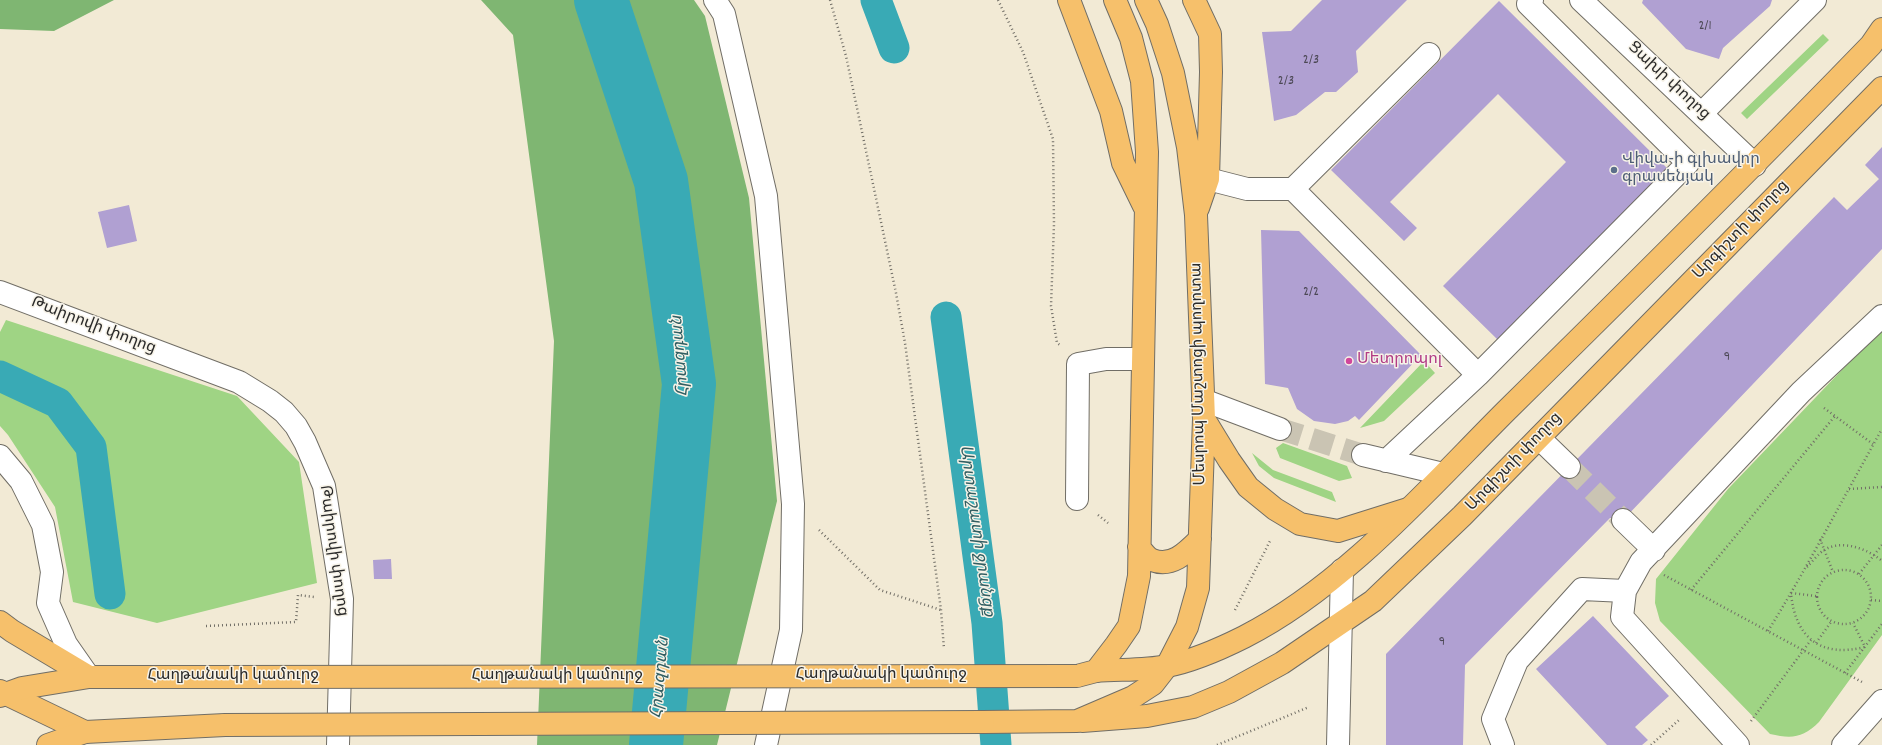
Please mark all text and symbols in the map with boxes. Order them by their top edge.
house number: 2/1 [1698,19,1712,35]
street label: Ցախի փողոց [1623,39,1713,125]
house number: 2/3 [1303,53,1319,69]
house number: 2/3 [1278,74,1294,90]
place label: Վիվա-ի գլխավոր գրասենյակ [1622,151,1760,189]
marker: Վիվա-ի գլխավոր գրասենյակ [1609,165,1619,175]
street label: Արգիշտի փողոց [1690,178,1794,284]
street label: Մեսրոպ Մաշտոցի պողոտա [1188,262,1212,486]
house number: 2/2 [1303,285,1319,301]
street label: Թաիրովի փողոց [28,294,158,360]
water label: Հրազդան [668,315,696,397]
house number: 9 [1724,350,1730,366]
place label: Մետրոպոլ [1357,351,1442,371]
marker: Մետրոպոլ [1344,356,1354,366]
street label: Արգիշտի փողոց [1463,410,1567,516]
water label: Արտաշատի ջրանցք [953,444,997,618]
street label: Թաիրովի փողոց [313,484,351,618]
house number: 9 [1439,635,1445,651]
water label: Հրազդան [648,637,676,719]
street label: Հաղթանակի կամուրջ [796,666,966,686]
street label: Հաղթանակի կամուրջ [148,667,318,687]
street label: Հաղթանակի կամուրջ [472,667,642,687]

